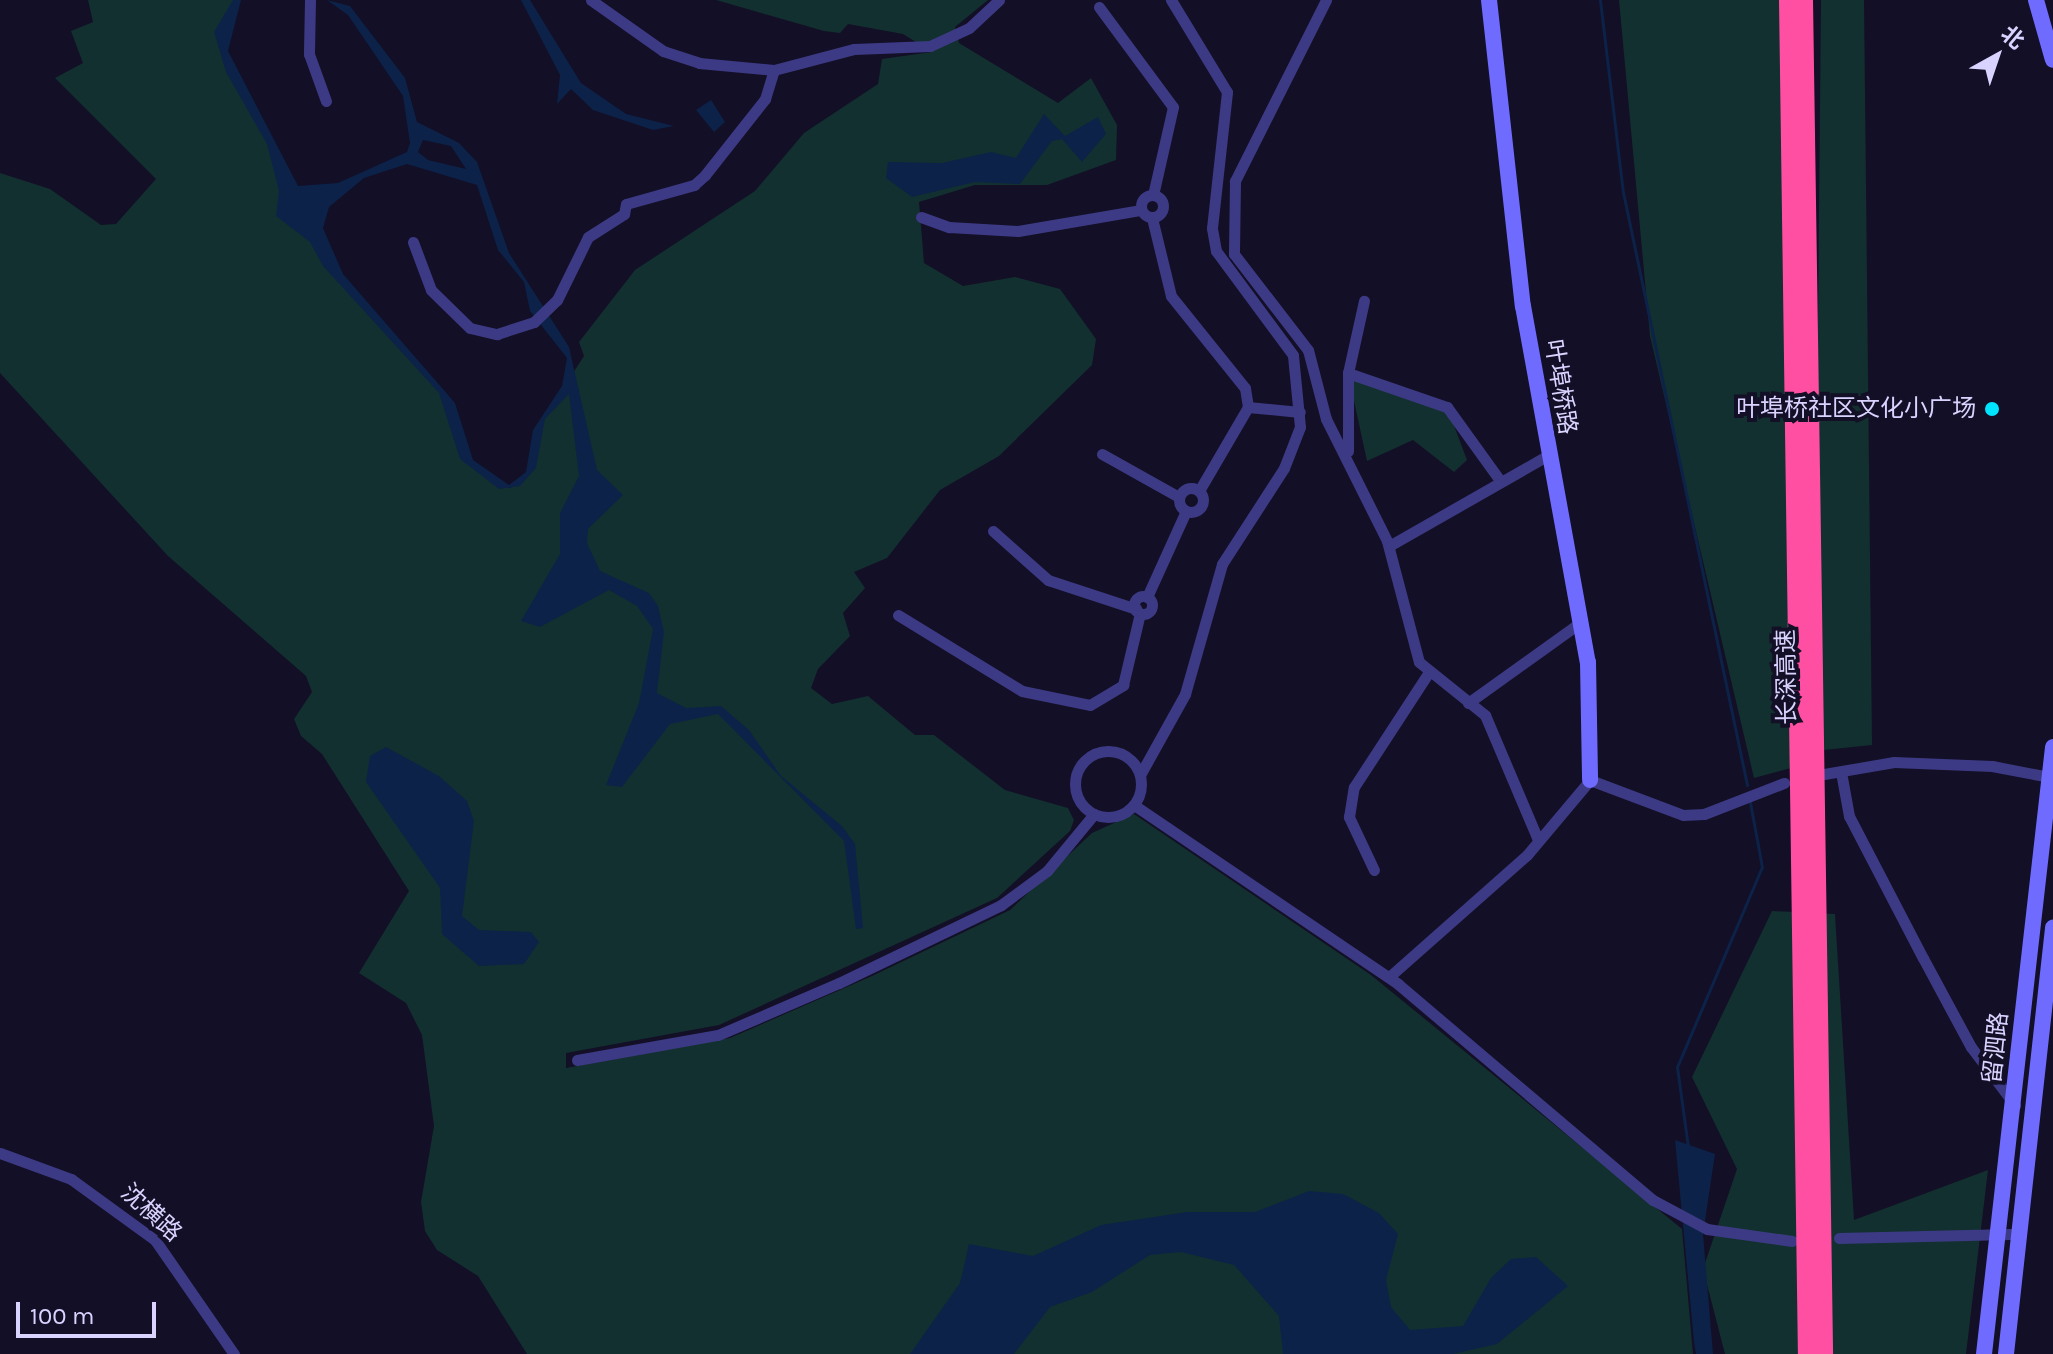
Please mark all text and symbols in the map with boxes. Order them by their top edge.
north arrow [1957,16,2037,96]
text: 北 [1996,21,2029,55]
street label: 叶埠桥路 [1538,337,1582,437]
place label: 叶埠桥社区文化小广场 [1736,395,1976,423]
marker: 叶埠桥社区文化小广场 [1983,400,2001,418]
street label: 长深高速 [1772,629,1802,725]
street label: 留泗路 [1978,1011,2014,1085]
street label: 沈横路 [115,1178,187,1248]
scale bar [20,1286,160,1336]
text: 100 m [30,1302,95,1330]

